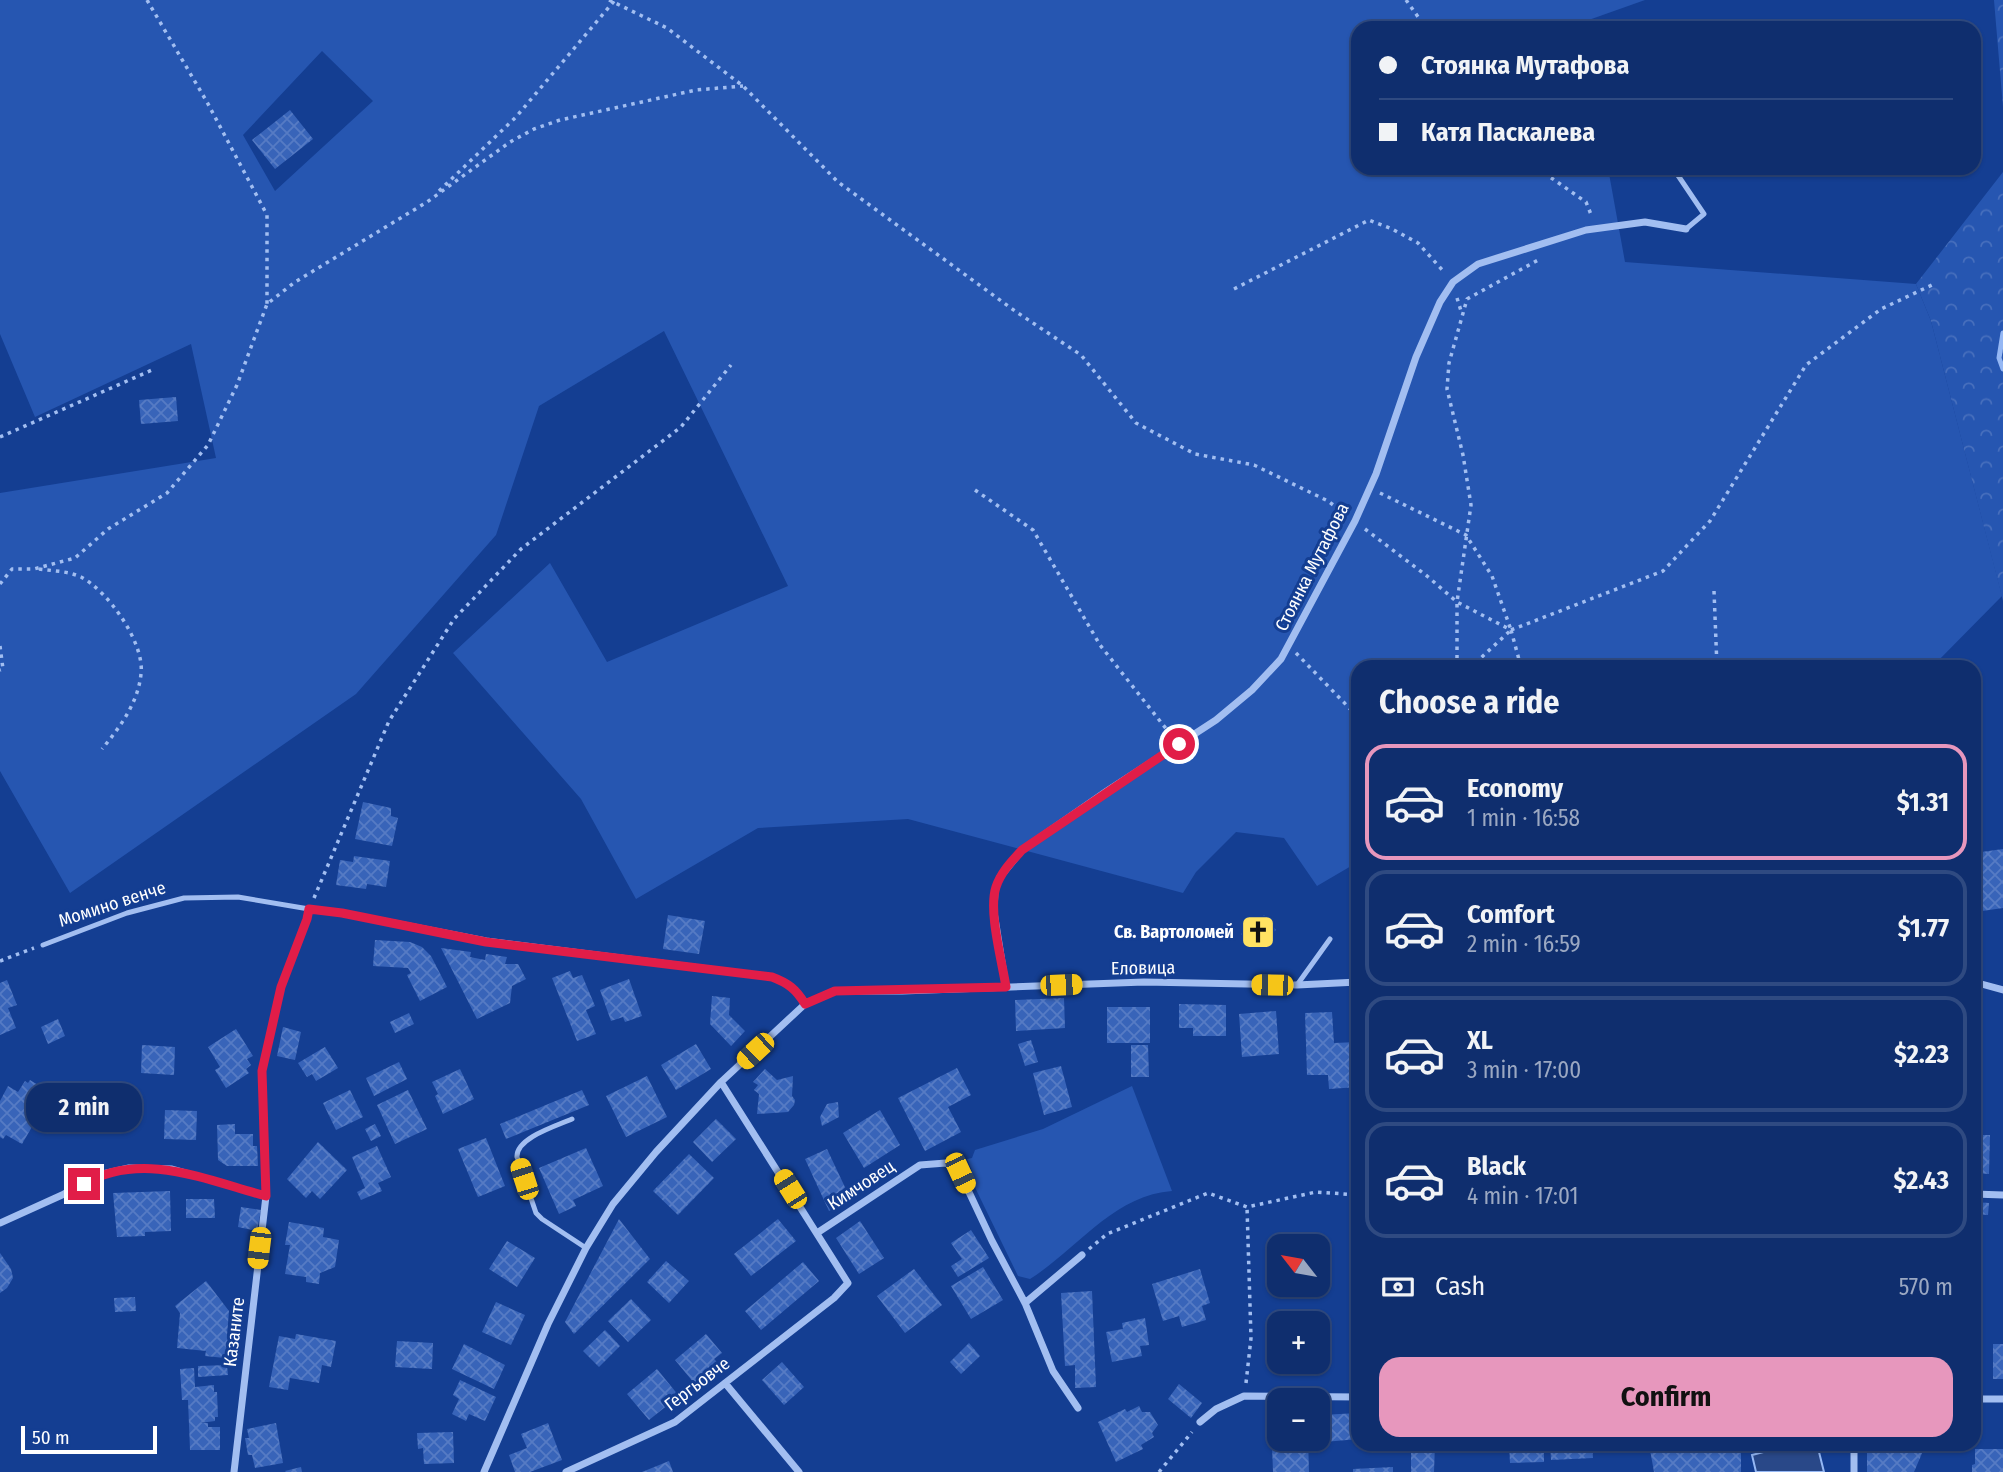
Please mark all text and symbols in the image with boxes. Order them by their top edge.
text: Стоянка Мутафова [1421,50,1629,81]
text: Катя Паскалева [1421,117,1595,148]
street label: Стоянка Мутафова [1270,499,1354,635]
text: Choose a ride [1379,683,1560,721]
route start [1163,728,1195,760]
icon: car [1383,771,1446,834]
text: Economy [1467,773,1563,804]
text: $1.31 [1897,787,1949,818]
text: 1 min · 16:58 [1467,804,1580,832]
street label: Момино венче [56,876,168,932]
icon: car [1383,897,1446,960]
text: Comfort [1467,899,1555,930]
church icon: Св. Вартоломей [1239,913,1277,951]
text: $1.77 [1898,913,1949,944]
place label: Св. Вартоломей [1114,921,1234,943]
text: 2 min · 16:59 [1467,930,1581,958]
street label: Еловица [1111,956,1175,980]
car [1040,974,1083,996]
car [1251,974,1294,996]
icon: car [1383,1023,1446,1086]
text: XL [1467,1025,1493,1056]
car [733,1029,778,1073]
text: $2.23 [1894,1039,1949,1070]
text: 3 min · 17:00 [1467,1056,1581,1084]
callout: 2 min [26,1082,142,1132]
text: 2 min [59,1093,110,1121]
icon: car [1383,1149,1446,1212]
car [942,1150,979,1196]
text: Black [1467,1151,1526,1182]
street label: Кимчовец [823,1155,899,1215]
car [508,1156,541,1202]
text: $2.43 [1894,1165,1949,1196]
car [770,1166,811,1212]
route end [68,1168,100,1200]
text: 4 min · 17:01 [1467,1182,1578,1210]
car [247,1226,272,1270]
north arrow [1267,1234,1330,1297]
map controls [1267,1234,1330,1451]
icon: cash [1379,1268,1417,1306]
text: Cash [1435,1271,1485,1302]
text: 570 m [1899,1273,1953,1301]
street label: Казаните [219,1296,249,1368]
button: + [1267,1311,1330,1374]
street label: Гергьовче [660,1352,734,1416]
button: Confirm [1379,1357,1953,1437]
button: − [1267,1388,1330,1451]
scale bar [21,1423,158,1455]
text: 50 m [32,1426,70,1449]

